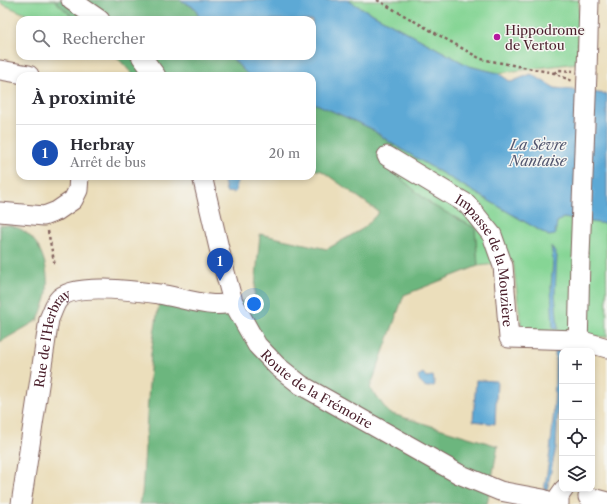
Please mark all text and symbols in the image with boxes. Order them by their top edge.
search box [16,16,316,60]
place label: Hippodrome de Vertou [505,22,585,53]
icon: search [30,27,52,49]
text: Rechercher [62,29,145,48]
marker: Hippodrome de Vertou [492,32,502,42]
text: À proximité [32,88,136,108]
text: Herbray [70,135,134,154]
water label: La Sèvre Nantaise [508,136,568,170]
text: 1 [42,145,48,161]
text: 20 m [269,145,300,161]
text: Arrêt de bus [70,154,146,170]
street label: Impasse de la Mouzière [452,191,516,327]
pin: 1 [207,248,233,281]
street label: Rue de l'Herbray [31,285,74,389]
your location [244,294,264,314]
street label: Route de la Frémoire [258,346,375,432]
map controls [559,348,595,492]
button: + [559,348,595,384]
button: − [559,384,595,420]
button: locate [559,420,595,456]
button: layers [559,456,595,492]

